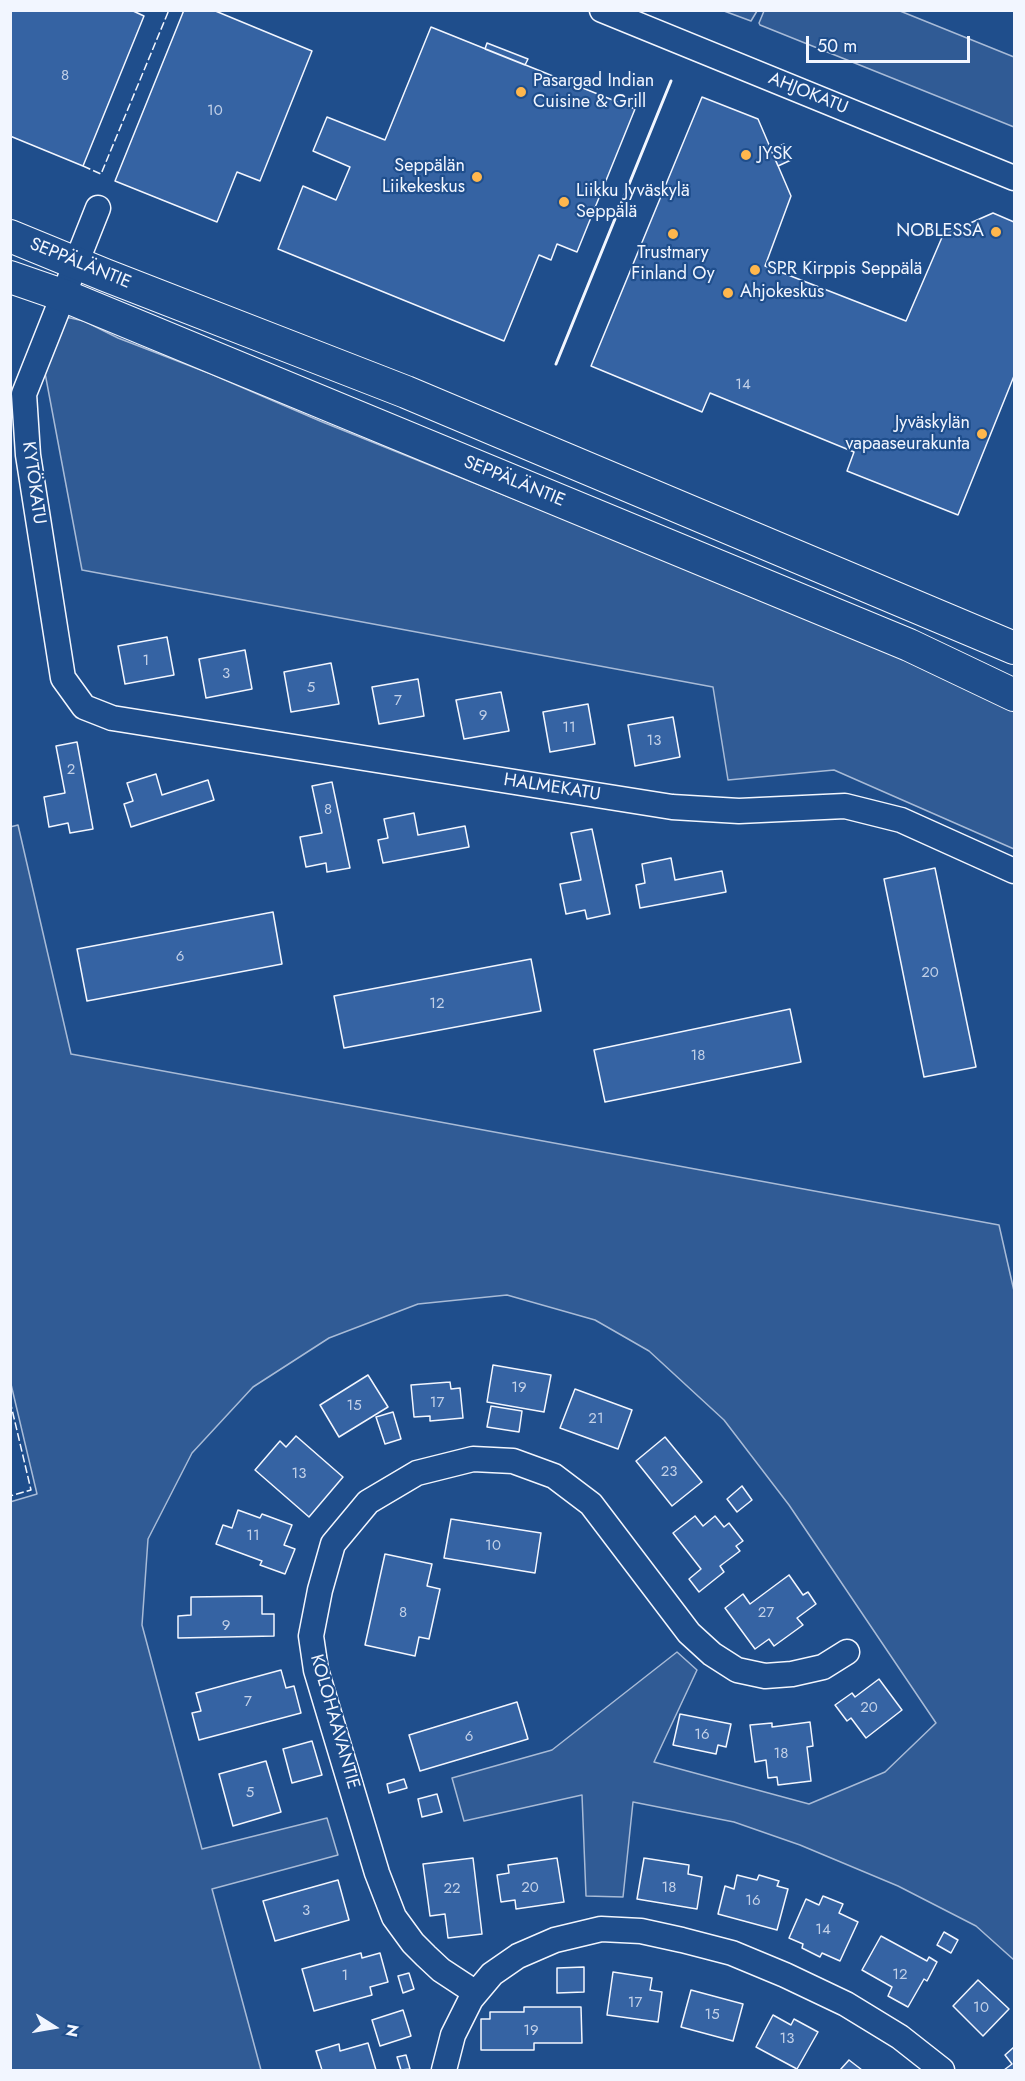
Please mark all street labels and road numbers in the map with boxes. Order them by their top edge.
street label: AHJOKATU [765,68,851,120]
street label: SEPPÄLÄNTIE [26,234,134,294]
street label: KYTÖKATU [16,440,50,526]
street label: SEPPÄLÄNTIE [460,452,568,512]
street label: HALMEKATU [502,770,602,806]
street label: KOLOHAAVANTIE [304,1652,364,1792]

